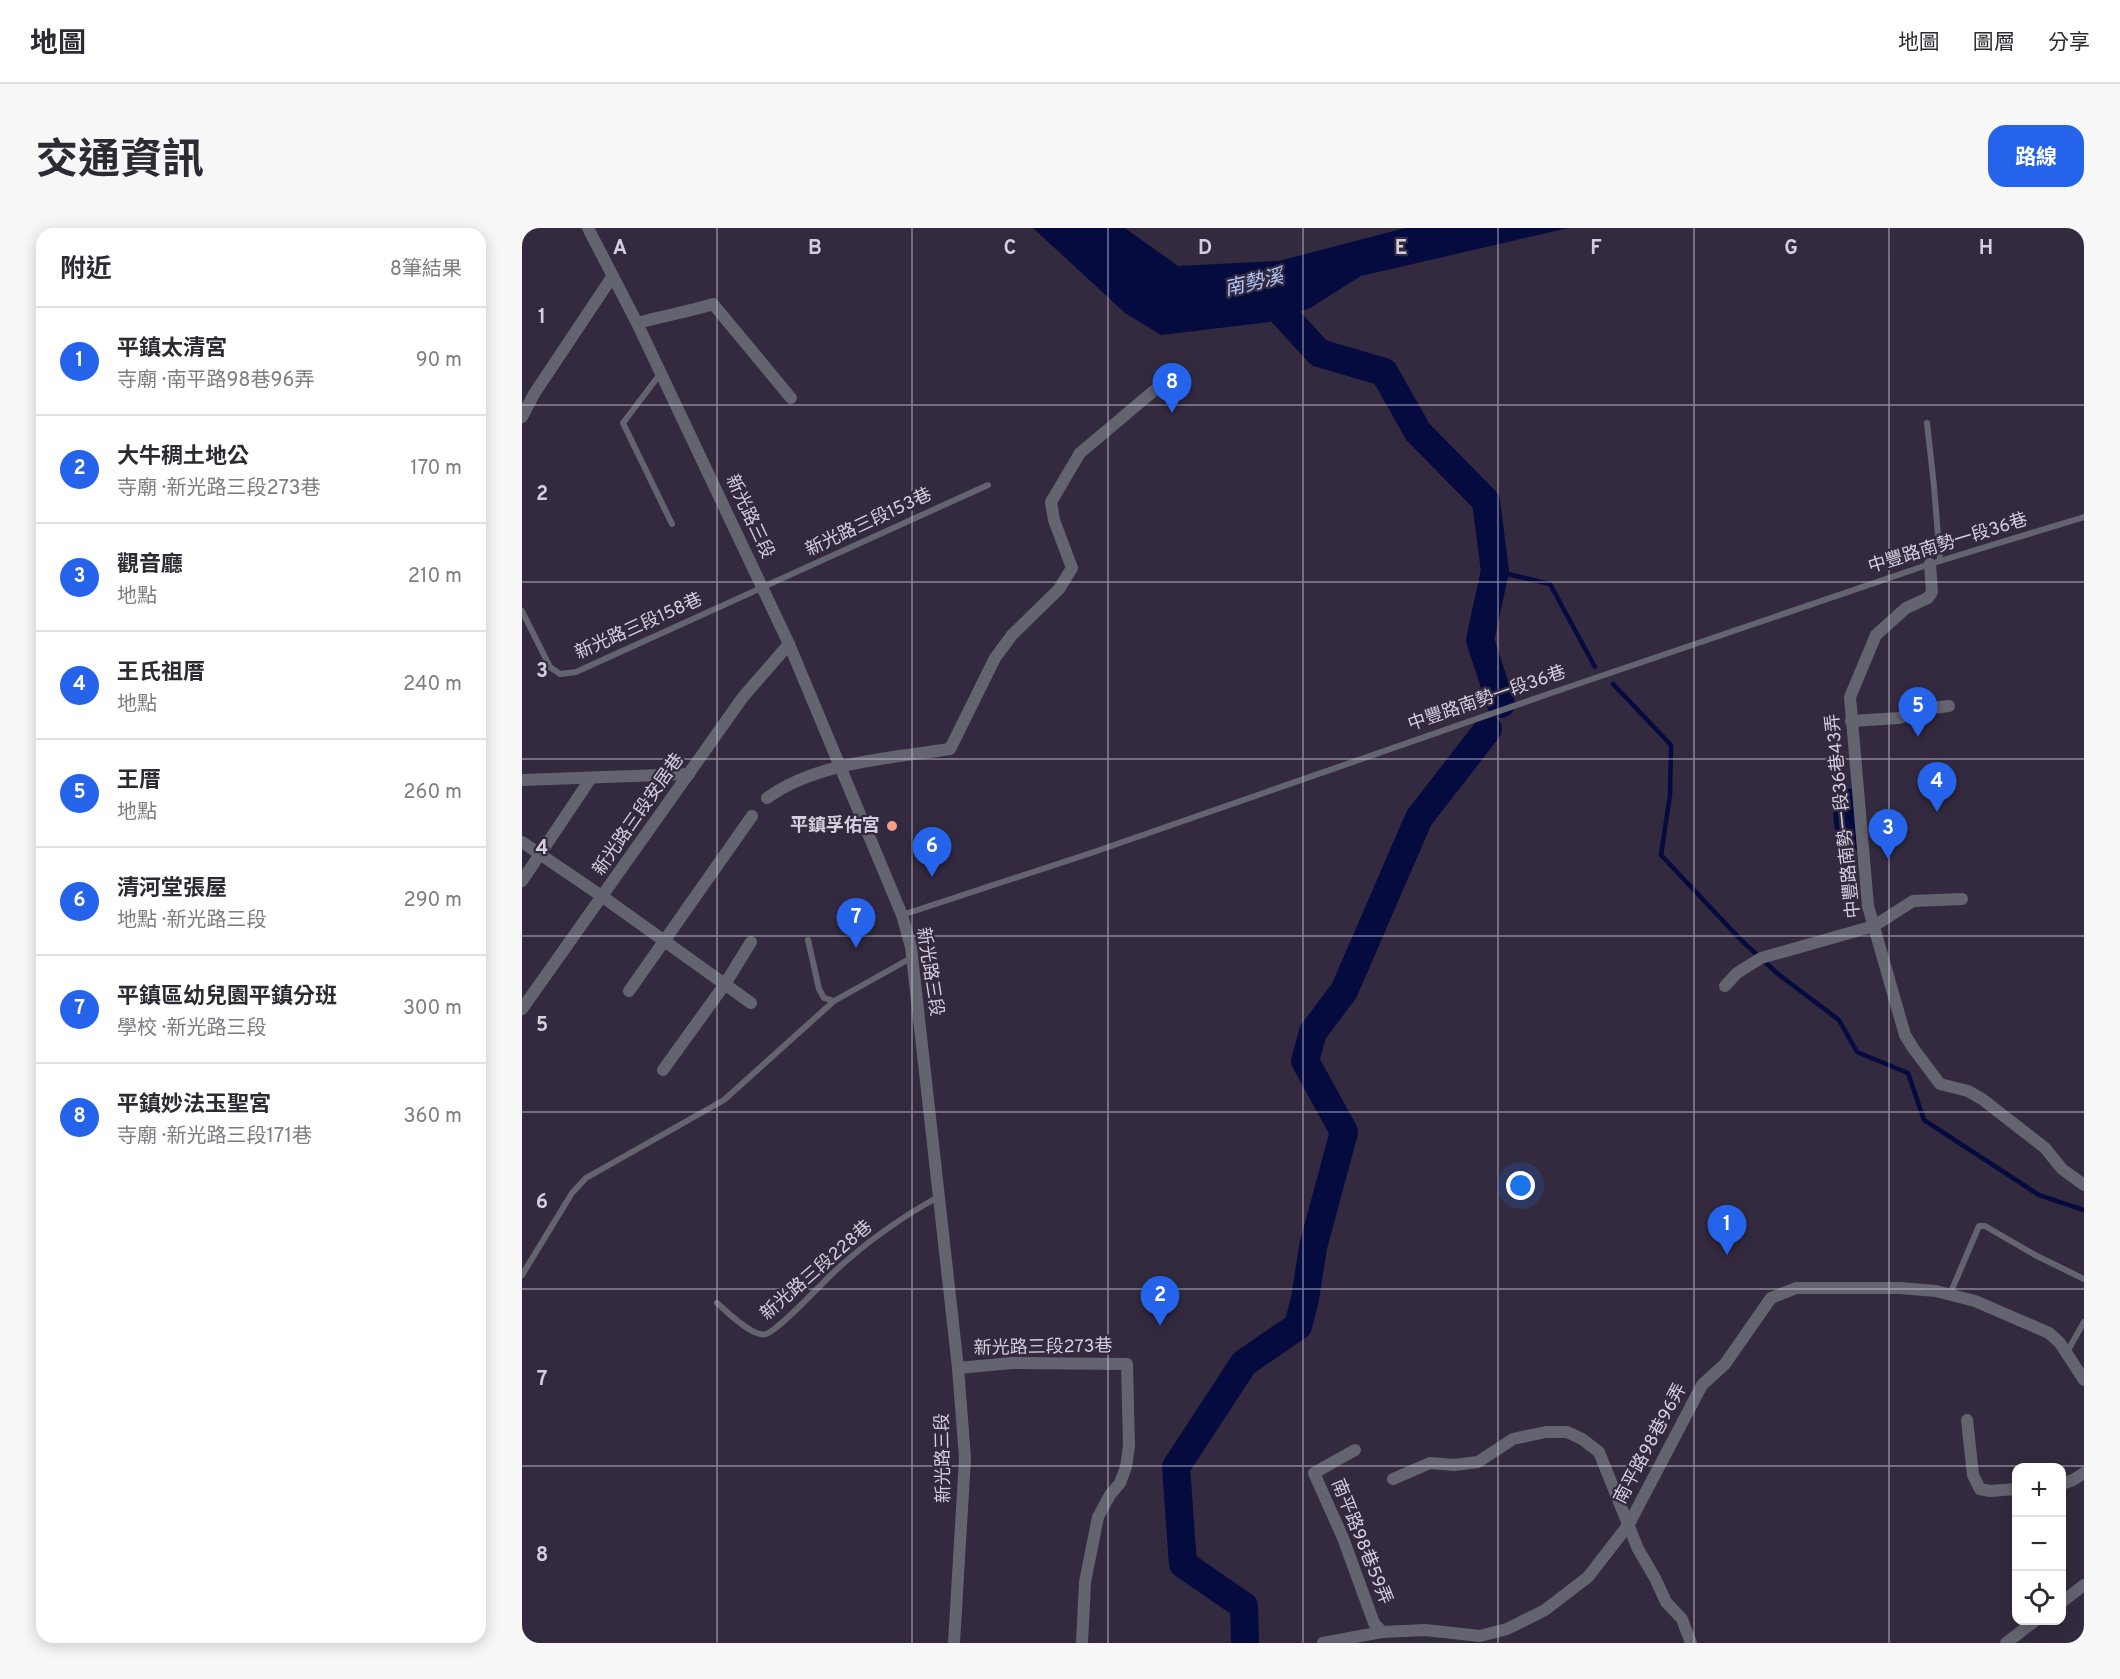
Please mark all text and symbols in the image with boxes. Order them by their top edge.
text: 地圖 [30,27,86,63]
text: 地圖 [1898,30,1940,57]
text: 圖層 [1973,30,2015,57]
text: 分享 [2048,30,2090,57]
button: 路線 [1988,125,2084,187]
text: 交通資訊 [36,136,204,189]
text: A [613,236,627,262]
text: B [808,236,822,262]
text: C [1004,236,1016,262]
text: D [1198,236,1212,262]
text: E [1395,236,1407,262]
text: F [1590,236,1602,262]
text: G [1784,236,1798,262]
text: H [1979,236,1993,262]
text: 附近 [60,254,112,287]
text: 8筆結果 [390,257,462,283]
water label: 南勢溪 [1222,264,1289,303]
text: 1 [538,305,546,331]
text: 平鎮太清宮 [117,336,227,363]
text: 1 [76,348,84,374]
text: 90 m [416,348,462,374]
pin: 8 [1152,364,1192,413]
text: 寺廟 · 南平路98巷96弄 [117,368,314,394]
text: 大牛稠土地公 [117,444,249,471]
text: 2 [73,456,86,482]
text: 170 m [410,456,462,482]
street label: 新光路三段 [720,471,778,563]
text: 寺廟 · 新光路三段273巷 [117,476,321,502]
text: 2 [536,482,548,508]
street label: 新光路三段153巷 [802,484,936,562]
street label: 中豐路南勢一段36巷 [1865,509,2031,579]
text: 觀音廳 [117,552,183,579]
text: 3 [74,564,86,590]
text: 210 m [408,564,462,590]
text: 地點 [117,584,157,610]
street label: 新光路三段158巷 [572,589,706,665]
text: 3 [536,659,548,685]
text: 王氏祖厝 [117,660,205,687]
street label: 中豐路南勢一段36巷 [1405,661,1569,737]
text: 4 [73,672,86,698]
text: 240 m [403,672,462,698]
pin: 5 [1898,688,1938,737]
text: 地點 [117,692,157,718]
street label: 中豐路南勢一段36巷43弄 [1822,713,1866,919]
street label: 新光路三段安居巷 [588,749,690,881]
pin: 4 [1918,762,1956,812]
text: 王厝 [117,768,161,795]
text: 5 [73,780,86,806]
text: 260 m [403,780,462,806]
text: 地點 [117,800,157,826]
pin: 3 [1868,810,1908,859]
place label: 平鎮孚佑宮 [790,814,880,838]
marker: 平鎮孚佑宮 [885,819,899,833]
pin: 6 [912,828,952,877]
text: 4 [536,836,548,862]
text: 清河堂張屋 [117,876,227,903]
text: 6 [73,888,86,914]
text: 290 m [404,888,462,914]
pin: 7 [836,898,876,948]
text: 地點 · 新光路三段 [117,908,266,934]
street label: 新光路三段 [911,926,947,1018]
text: 平鎮區幼兒園平鎮分班 [117,984,337,1011]
text: 7 [74,996,85,1022]
text: 300 m [403,996,462,1022]
text: 5 [536,1013,548,1039]
text: 學校 · 新光路三段 [117,1016,266,1042]
text: 平鎮妙法玉聖宮 [117,1092,271,1119]
text: 8 [73,1104,86,1130]
text: 360 m [404,1104,462,1130]
text: 寺廟 · 新光路三段171巷 [117,1124,312,1150]
your location [1506,1171,1535,1200]
text: 6 [536,1190,548,1216]
pin: 1 [1708,1206,1746,1255]
street label: 新光路三段228巷 [756,1216,878,1326]
pin: 2 [1140,1276,1180,1326]
street label: 新光路三段273巷 [973,1335,1113,1361]
text: 7 [537,1367,547,1393]
street label: 南平路98巷96弄 [1610,1380,1692,1508]
street label: 新光路三段 [932,1413,956,1503]
map controls [2012,1463,2066,1625]
button: + [2012,1463,2066,1517]
street label: 南平路98巷59弄 [1325,1476,1397,1608]
button: − [2012,1517,2066,1571]
text: 8 [536,1543,548,1569]
button: locate [2012,1571,2066,1625]

